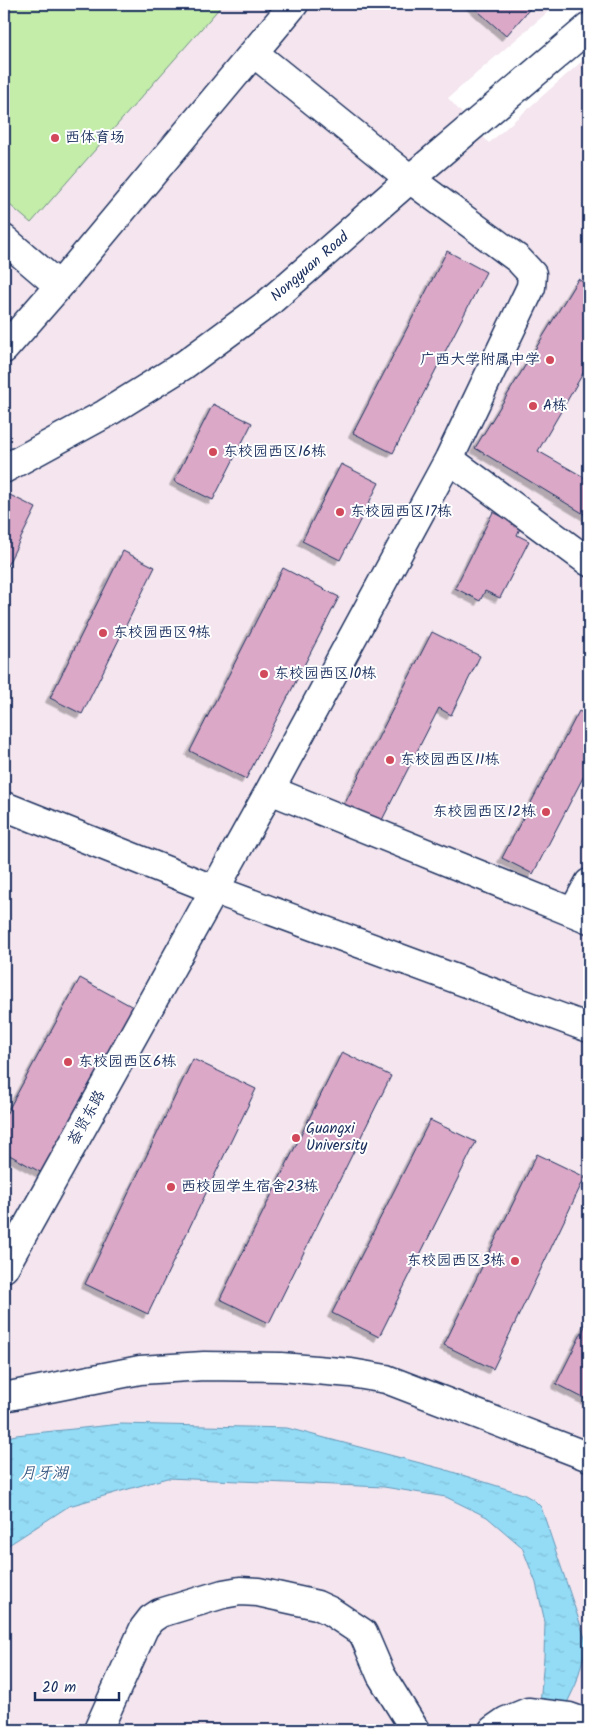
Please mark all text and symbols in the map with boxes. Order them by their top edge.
place label: 西体育场 [65,126,125,150]
marker: 西体育场 [49,132,61,144]
street label: Nongyuan Road [265,226,355,308]
place label: 广西大学附属中学 [420,348,540,372]
marker: 广西大学附属中学 [544,354,556,366]
place label: A栋 [543,394,567,418]
marker: A栋 [527,400,539,412]
place label: 东校园西区16栋 [223,440,326,464]
marker: 东校园西区16栋 [207,446,219,458]
place label: 东校园西区17栋 [350,500,452,524]
marker: 东校园西区17栋 [334,506,346,518]
place label: 东校园西区9栋 [113,621,210,645]
marker: 东校园西区9栋 [97,627,109,639]
place label: 东校园西区10栋 [274,662,376,686]
marker: 东校园西区10栋 [258,668,270,680]
place label: 东校园西区11栋 [400,748,499,772]
marker: 东校园西区11栋 [384,754,396,766]
place label: 东校园西区12栋 [433,800,536,824]
marker: 东校园西区12栋 [540,806,552,818]
place label: 东校园西区6栋 [78,1050,176,1074]
marker: 东校园西区6栋 [62,1056,74,1068]
street label: 荟贤东路 [62,1086,112,1150]
place label: Guangxi University [306,1117,368,1158]
marker: Guangxi University [290,1132,302,1144]
place label: 西校园学生宿舍23栋 [181,1175,318,1199]
marker: 西校园学生宿舍23栋 [165,1181,177,1193]
place label: 东校园西区3栋 [406,1249,505,1273]
marker: 东校园西区3栋 [509,1255,521,1267]
water label: 月牙湖 [20,1461,70,1486]
scale bar [35,1669,119,1701]
text: 20 m [42,1676,76,1700]

